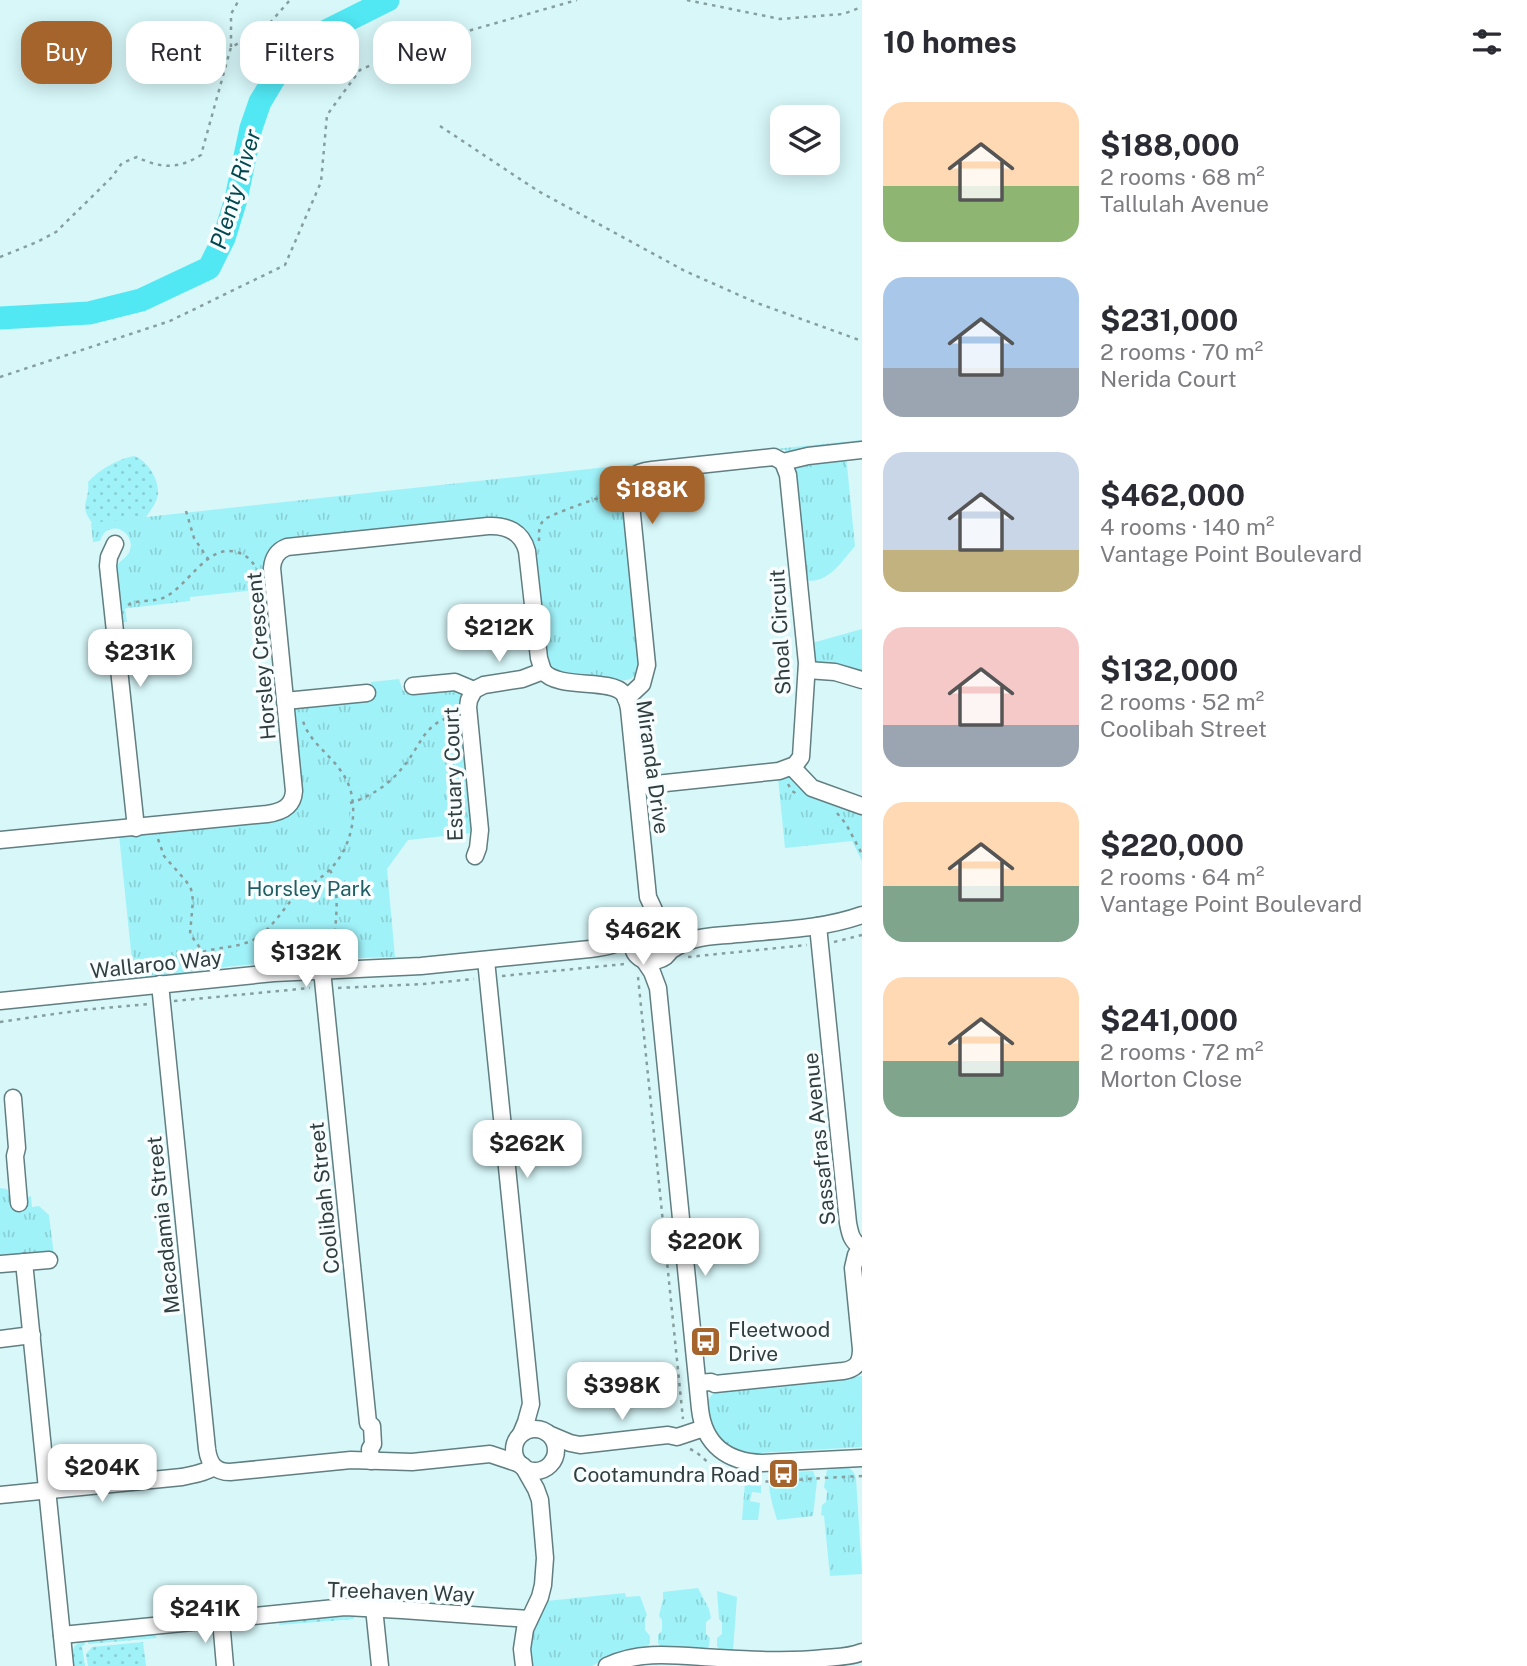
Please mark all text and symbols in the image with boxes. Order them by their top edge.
chip: Buy [21,21,112,84]
chip: Rent [126,21,226,84]
chip: Filters [240,21,359,84]
chip: New [373,21,471,84]
icon: filters [1468,23,1506,61]
text: 10 homes [883,24,1017,60]
map controls [770,105,840,175]
button: layers [770,105,840,175]
water label: Plenty River [204,126,266,252]
text: $188,000 [1100,127,1240,163]
icon: home [939,130,1023,214]
text: 2 rooms · 68 m² [1100,163,1265,190]
text: Tallulah Avenue [1100,190,1269,217]
text: $231,000 [1100,302,1238,338]
icon: home [939,305,1023,389]
text: 2 rooms · 70 m² [1100,338,1263,365]
text: Nerida Court [1100,365,1237,392]
pin: $188K [603,466,701,526]
text: $188K [616,475,688,502]
text: $462,000 [1100,477,1245,513]
icon: home [939,480,1023,564]
text: 4 rooms · 140 m² [1100,513,1274,540]
text: Vantage Point Boulevard [1100,540,1362,567]
street label: Shoal Circuit [764,568,796,696]
street label: Horsley Crescent [241,571,281,741]
pin: $212K [450,604,548,664]
text: $212K [463,613,535,640]
pin: $231K [91,630,189,689]
text: $231K [104,638,176,665]
text: $132,000 [1100,652,1238,688]
icon: home [939,655,1023,739]
text: 2 rooms · 52 m² [1100,688,1264,715]
street label: Miranda Drive [631,698,675,836]
street label: Estuary Court [438,706,468,842]
text: Coolibah Street [1100,715,1267,742]
text: $220,000 [1100,827,1244,863]
icon: home [939,830,1023,914]
text: 2 rooms · 64 m² [1100,863,1264,890]
park label: Horsley Park [246,876,372,901]
text: Vantage Point Boulevard [1100,890,1362,917]
pin: $462K [594,908,692,967]
text: $462K [604,916,682,943]
pin: $132K [257,930,355,989]
text: $132K [270,938,342,965]
street label: Wallaroo Way [89,945,223,983]
text: $241,000 [1100,1002,1238,1038]
icon: home [939,1005,1023,1089]
text: 2 rooms · 72 m² [1100,1038,1263,1065]
street label: Sassafras Avenue [798,1051,840,1227]
text: Morton Close [1100,1065,1242,1092]
pin: $262K [478,1120,576,1180]
street label: Coolibah Street [304,1121,344,1275]
text: $262K [489,1129,565,1156]
street label: Macadamia Street [141,1135,185,1315]
pin: $220K [656,1218,754,1278]
text: $220K [667,1227,743,1254]
place label: Fleetwood Drive [728,1317,830,1366]
bus stop icon: Fleetwood Drive [688,1324,722,1358]
pin: $398K [573,1362,671,1422]
text: $398K [583,1371,661,1398]
pin: $204K [53,1444,151,1504]
text: $204K [64,1453,140,1480]
bus stop icon: Cootamundra Road [766,1457,800,1491]
place label: Cootamundra Road [573,1462,760,1487]
street label: Treehaven Way [327,1577,475,1607]
pin: $241K [156,1586,254,1645]
text: $241K [169,1594,241,1621]

